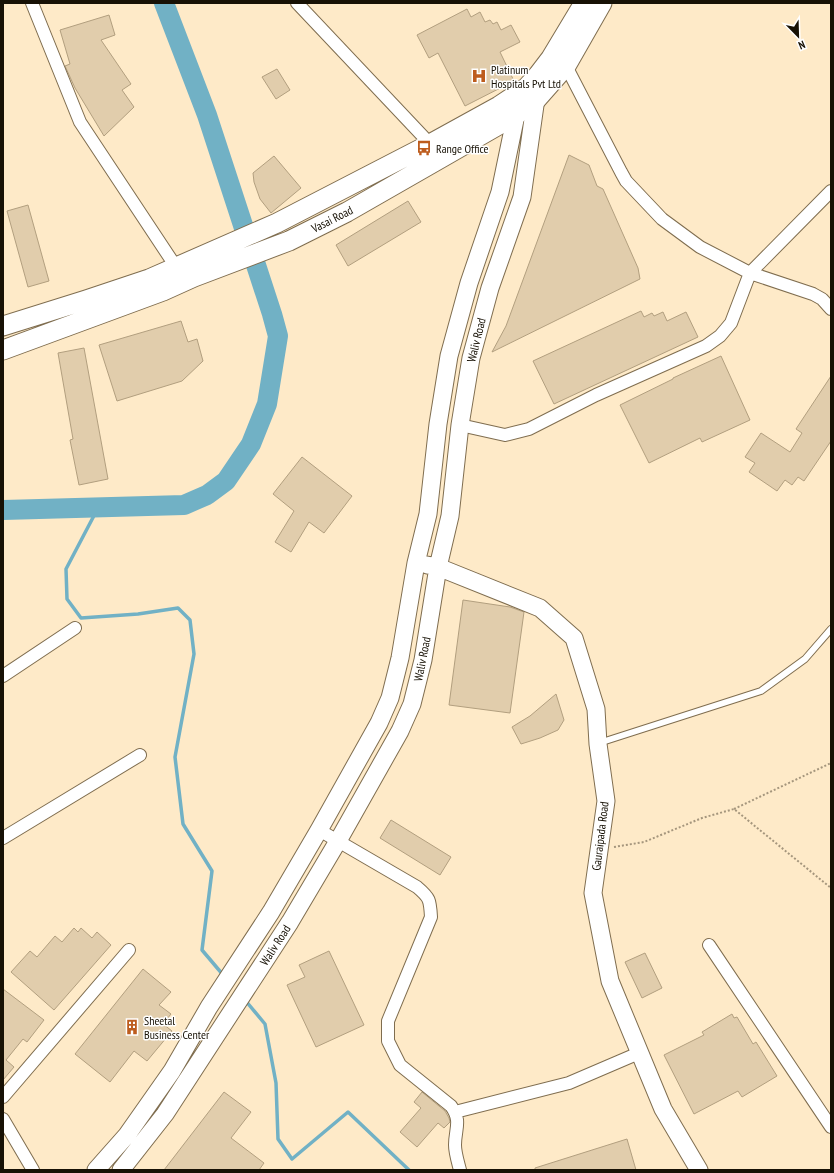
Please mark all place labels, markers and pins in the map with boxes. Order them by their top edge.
place label: Platinum Hospitals Pvt Ltd [491,62,561,91]
hospital icon: Platinum Hospitals Pvt Ltd [470,67,488,85]
bus stop icon: Range Office [415,139,433,157]
place label: Range Office [436,141,488,156]
place label: Sheetal Business Center [144,1013,210,1042]
building icon: Sheetal Business Center [123,1018,141,1036]

